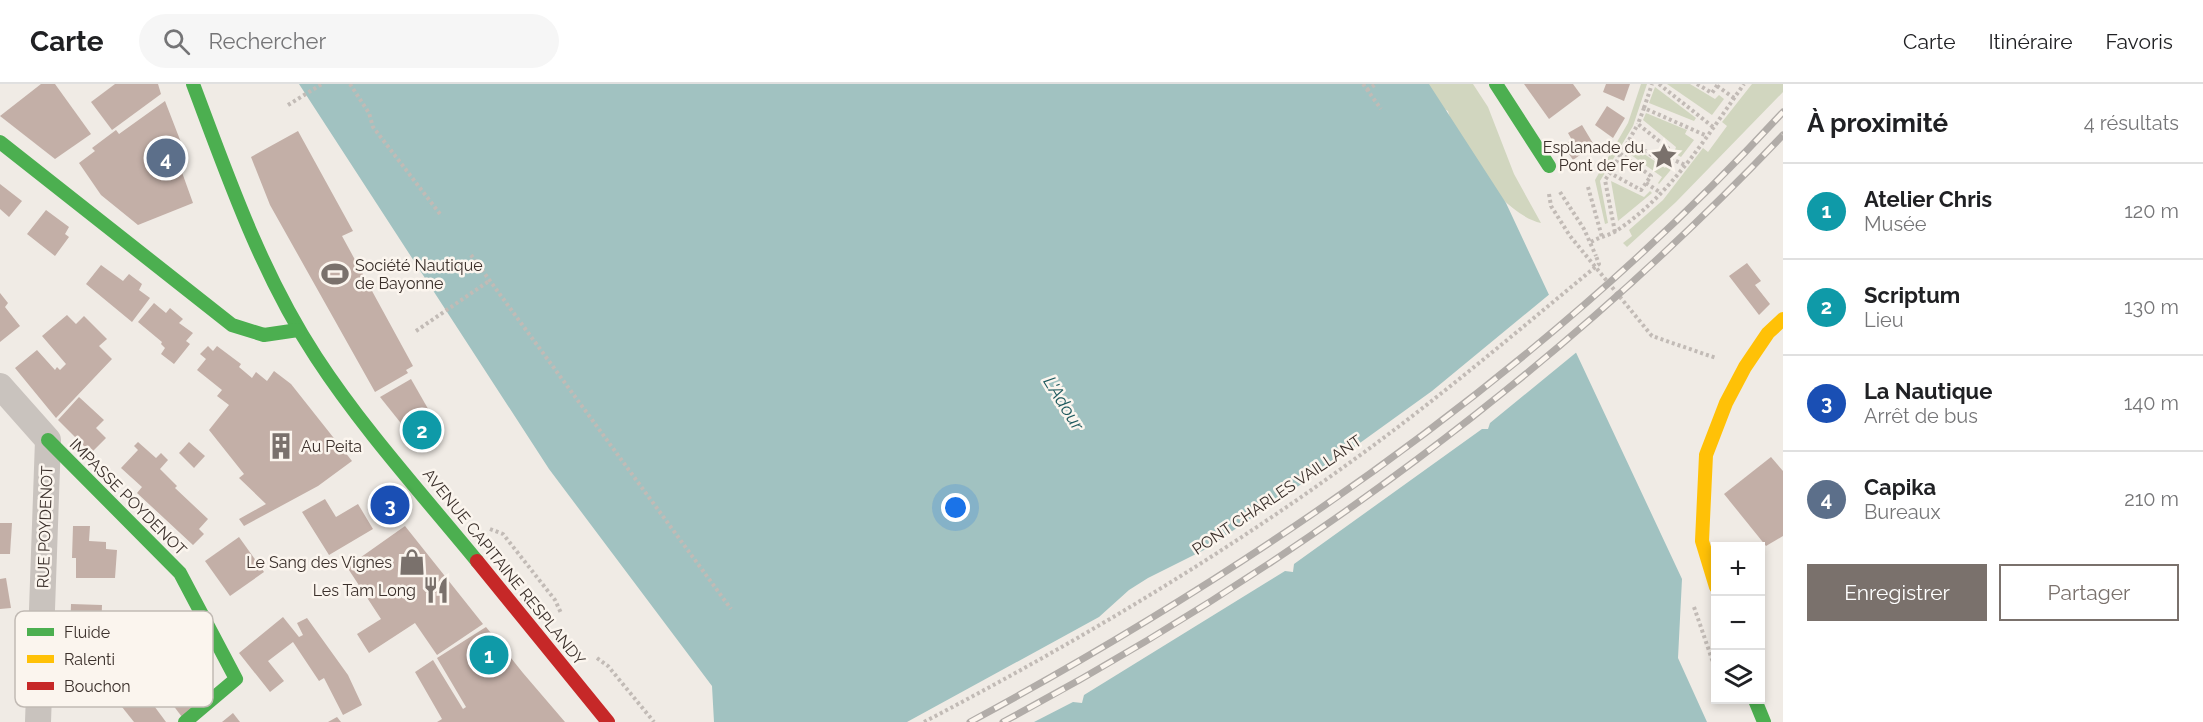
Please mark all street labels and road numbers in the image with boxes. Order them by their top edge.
street label: PONT CHARLES VAILLANT [1189,431,1366,559]
street label: IMPASSE POYDENOT [66,435,191,560]
street label: RUE POYDENOT [33,465,57,589]
street label: AVENUE CAPITAINE RESPLANDY [419,465,590,670]

